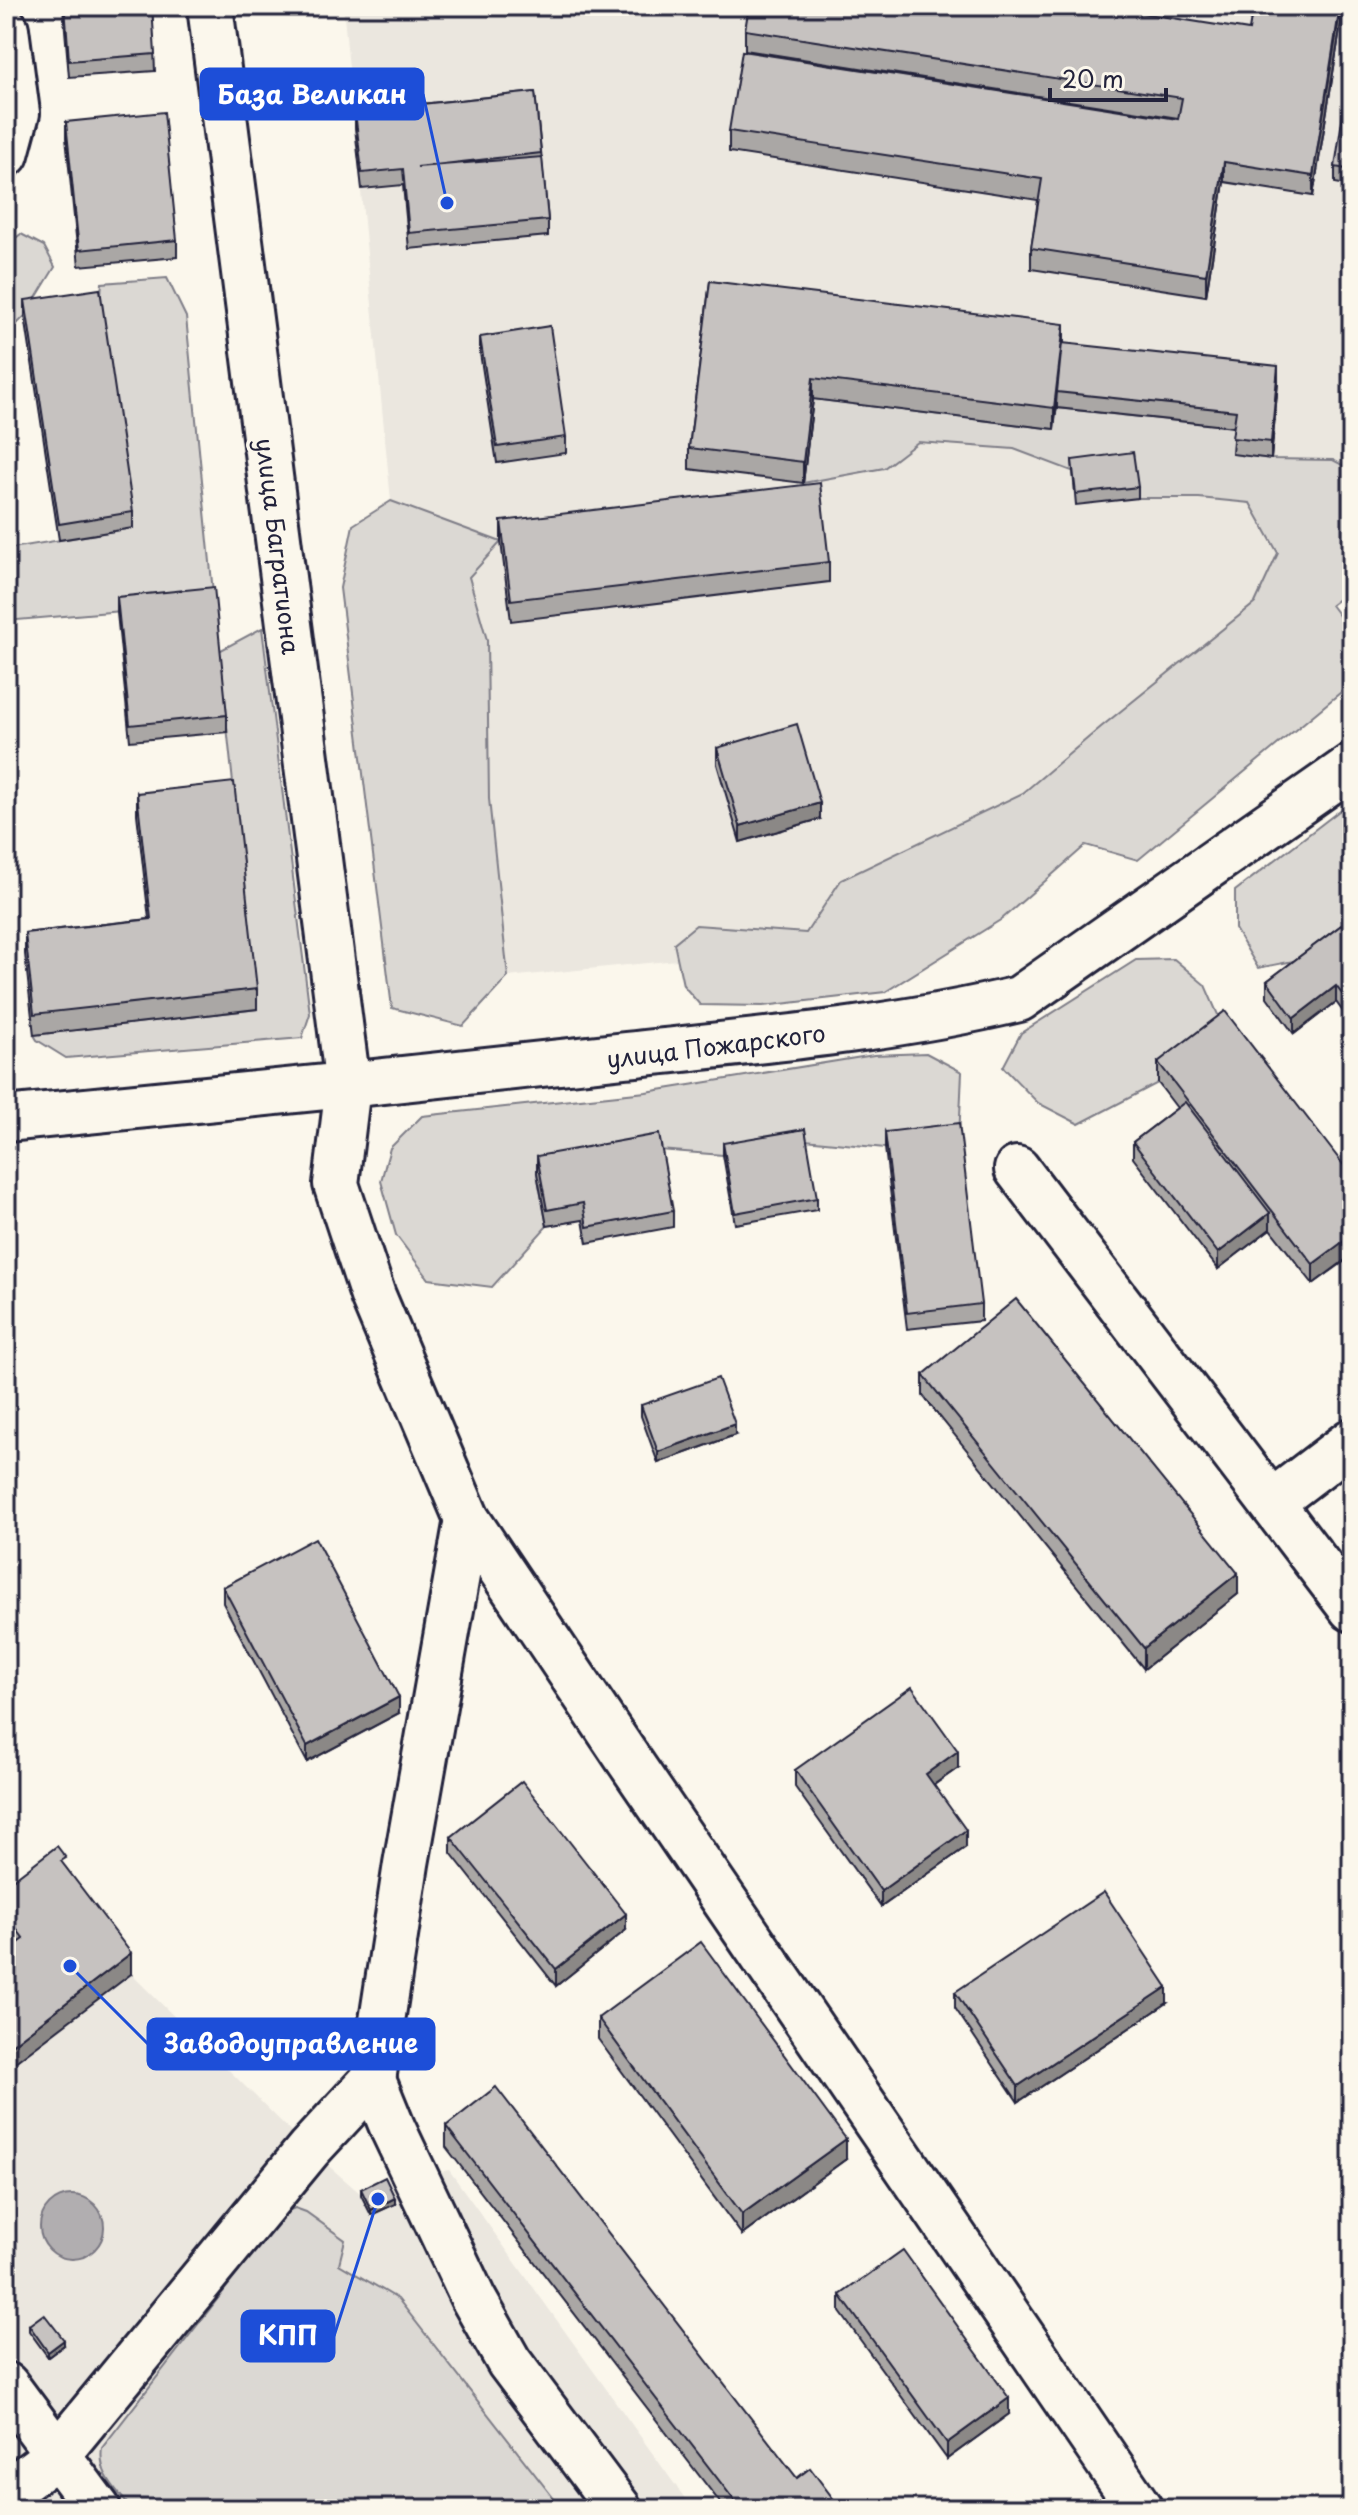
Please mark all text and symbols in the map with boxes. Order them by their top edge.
scale bar [1050,52,1166,102]
text: 20 m [1062,60,1124,96]
callout: База Великан [201,69,423,119]
text: База Великан [217,74,407,113]
street label: улица Багратиона [248,436,310,656]
street label: улица Пожарского [604,1014,828,1076]
callout: Заводоуправление [148,2019,434,2069]
text: Заводоуправление [163,2023,418,2062]
callout: КПП [242,2311,334,2361]
text: КПП [258,2315,318,2354]

